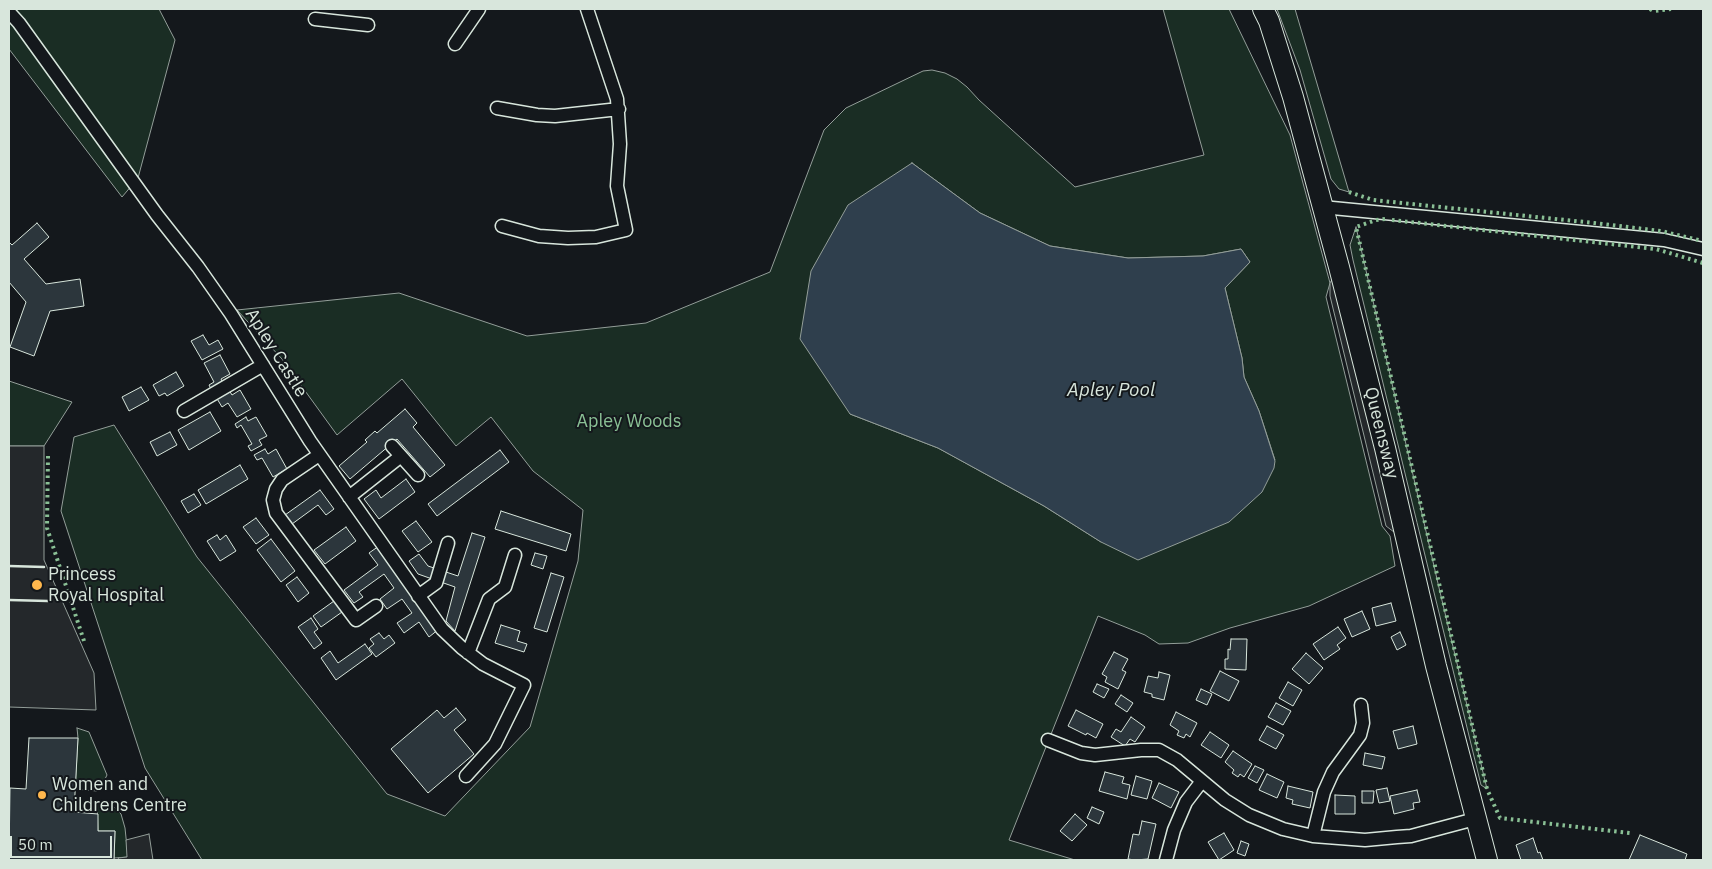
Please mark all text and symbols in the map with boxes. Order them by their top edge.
street label: Apley Castle [240,305,312,401]
water label: Apley Pool [1067,380,1155,402]
street label: Queensway [1359,385,1403,481]
park label: Apley Woods [576,411,682,433]
place label: Princess Royal Hospital [48,564,164,606]
marker: Princess Royal Hospital [30,578,44,592]
place label: Women and Childrens Centre [52,774,187,816]
marker: Women and Childrens Centre [36,789,48,801]
scale bar [12,826,115,858]
text: 50 m [18,835,53,854]

